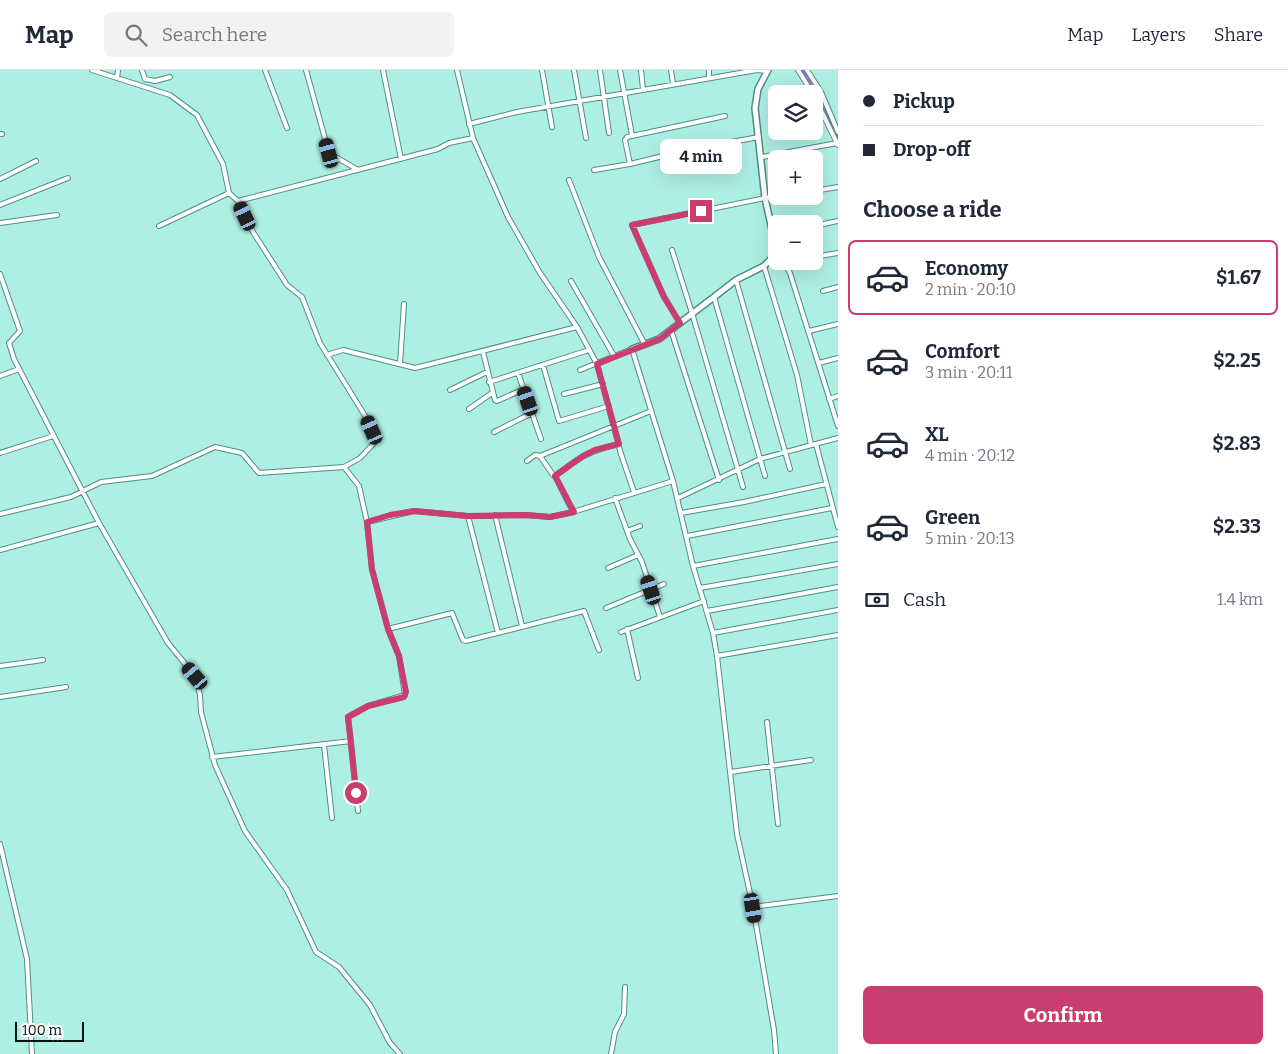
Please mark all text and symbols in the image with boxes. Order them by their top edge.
search box [104,12,454,57]
text: Map [25,21,74,49]
icon: search [122,21,150,49]
text: Search here [162,23,267,46]
text: Map [1067,24,1103,46]
text: Layers [1131,24,1186,46]
text: Share [1214,24,1263,46]
map controls [768,85,823,270]
button: layers [768,85,823,140]
text: Pickup [893,90,955,113]
car [317,137,340,169]
callout: 4 min [660,138,742,174]
text: Drop-off [893,138,971,161]
text: 4 min [679,147,723,166]
button: + [768,150,823,205]
text: Choose a ride [863,196,1002,223]
car [231,199,258,233]
route end [690,200,712,222]
button: − [768,215,823,270]
icon: car [865,255,910,300]
text: Economy [925,257,1008,280]
text: $1.67 [1216,266,1261,289]
text: 2 min · 20:10 [925,280,1016,299]
icon: car [865,338,910,383]
text: Comfort [925,340,1000,363]
text: $2.25 [1213,349,1261,372]
text: 3 min · 20:11 [925,363,1013,382]
car [516,384,539,418]
car [359,413,384,447]
icon: car [865,421,910,466]
text: XL [925,423,949,446]
text: $2.83 [1212,432,1261,455]
text: 4 min · 20:12 [925,446,1015,465]
icon: car [865,504,910,549]
text: Green [925,506,980,529]
text: $2.33 [1213,515,1261,538]
text: 5 min · 20:13 [925,529,1015,548]
car [639,573,662,607]
icon: cash [863,586,891,614]
text: Cash [903,588,946,611]
text: 1.4 km [1217,590,1263,609]
car [179,660,210,692]
route start [345,782,367,804]
car [743,892,762,924]
button: Confirm [863,986,1263,1044]
scale bar [15,1019,84,1042]
text: 100 m [22,1022,62,1039]

